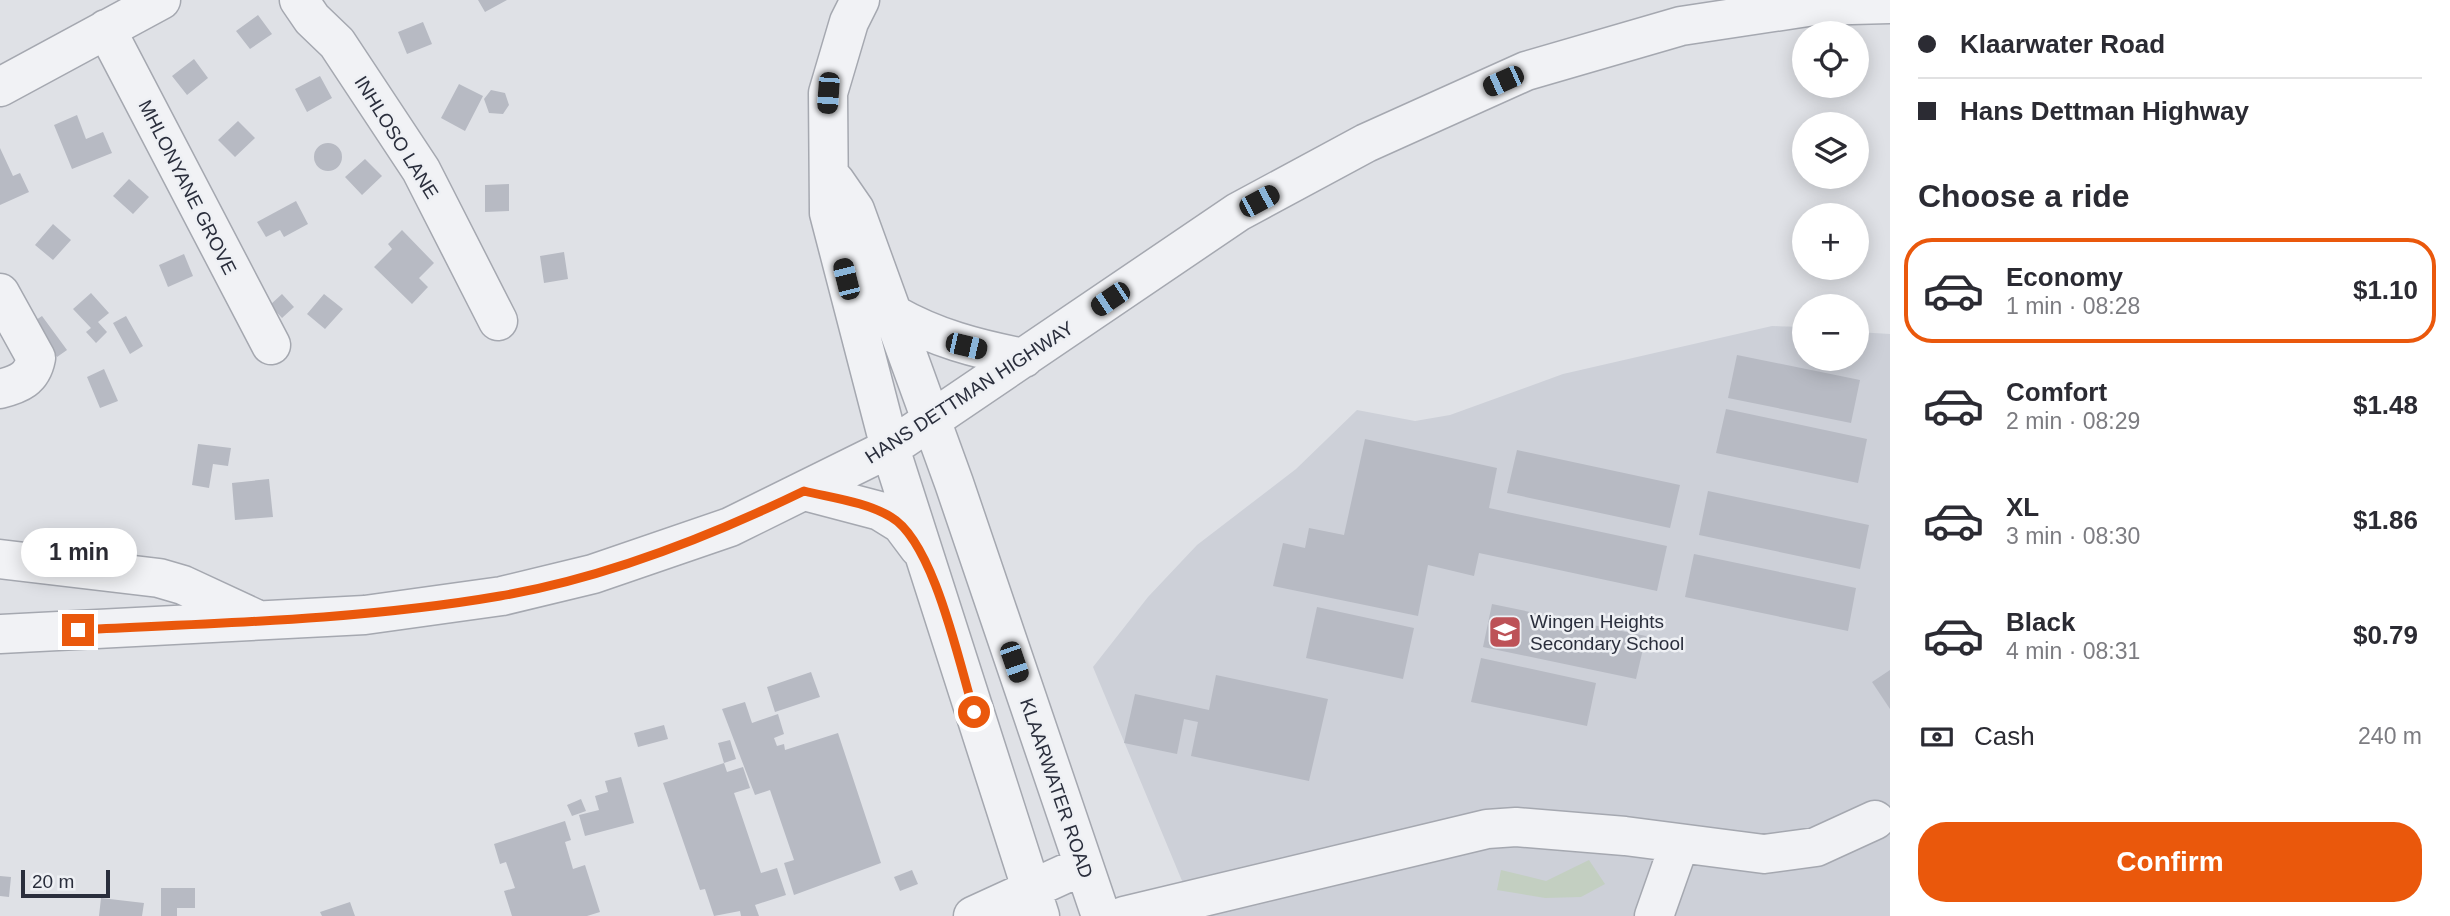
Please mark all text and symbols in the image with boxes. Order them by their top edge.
map controls [1792,21,1869,371]
button: locate [1792,21,1869,98]
text: Klaarwater Road [1960,29,2165,59]
car [1480,63,1527,99]
car [817,71,840,115]
street label: INHLOSO LANE [350,72,443,202]
text: Hans Dettman Highway [1960,96,2249,126]
street label: MHLONYANE GROVE [134,97,241,278]
button: layers [1792,112,1869,189]
text: Choose a ride [1918,178,2130,214]
car [1236,182,1283,220]
button: + [1792,203,1869,280]
car [831,256,862,302]
icon: car [1922,259,1985,322]
text: Economy [2006,262,2123,292]
text: $1.10 [2353,275,2418,305]
car [1087,279,1134,319]
text: 1 min · 08:28 [2006,293,2140,319]
button: − [1792,294,1869,371]
street label: HANS DETTMAN HIGHWAY [861,317,1078,468]
car [944,331,989,361]
icon: car [1922,374,1985,437]
text: Comfort [2006,377,2107,407]
text: $1.48 [2353,390,2418,420]
text: 2 min · 08:29 [2006,408,2140,434]
icon: car [1922,489,1985,552]
text: XL [2006,492,2039,522]
text: $1.86 [2353,505,2418,535]
text: 3 min · 08:30 [2006,523,2140,549]
callout: 1 min [20,528,136,578]
text: 1 min [49,539,109,565]
icon: car [1922,604,1985,667]
text: Black [2006,607,2075,637]
place label: Wingen Heights Secondary School [1530,611,1684,654]
school or university icon: Wingen Heights Secondary School [1486,613,1524,651]
route end [62,614,94,646]
text: $0.79 [2353,620,2418,650]
text: 4 min · 08:31 [2006,638,2140,664]
car [998,639,1031,685]
route start [958,696,990,728]
street label: KLAARWATER ROAD [1016,696,1097,881]
icon: cash [1918,718,1956,756]
text: Cash [1974,721,2035,751]
text: 240 m [2358,723,2422,749]
button: Confirm [1918,822,2422,902]
scale bar [21,867,110,899]
text: 20 m [32,871,74,892]

